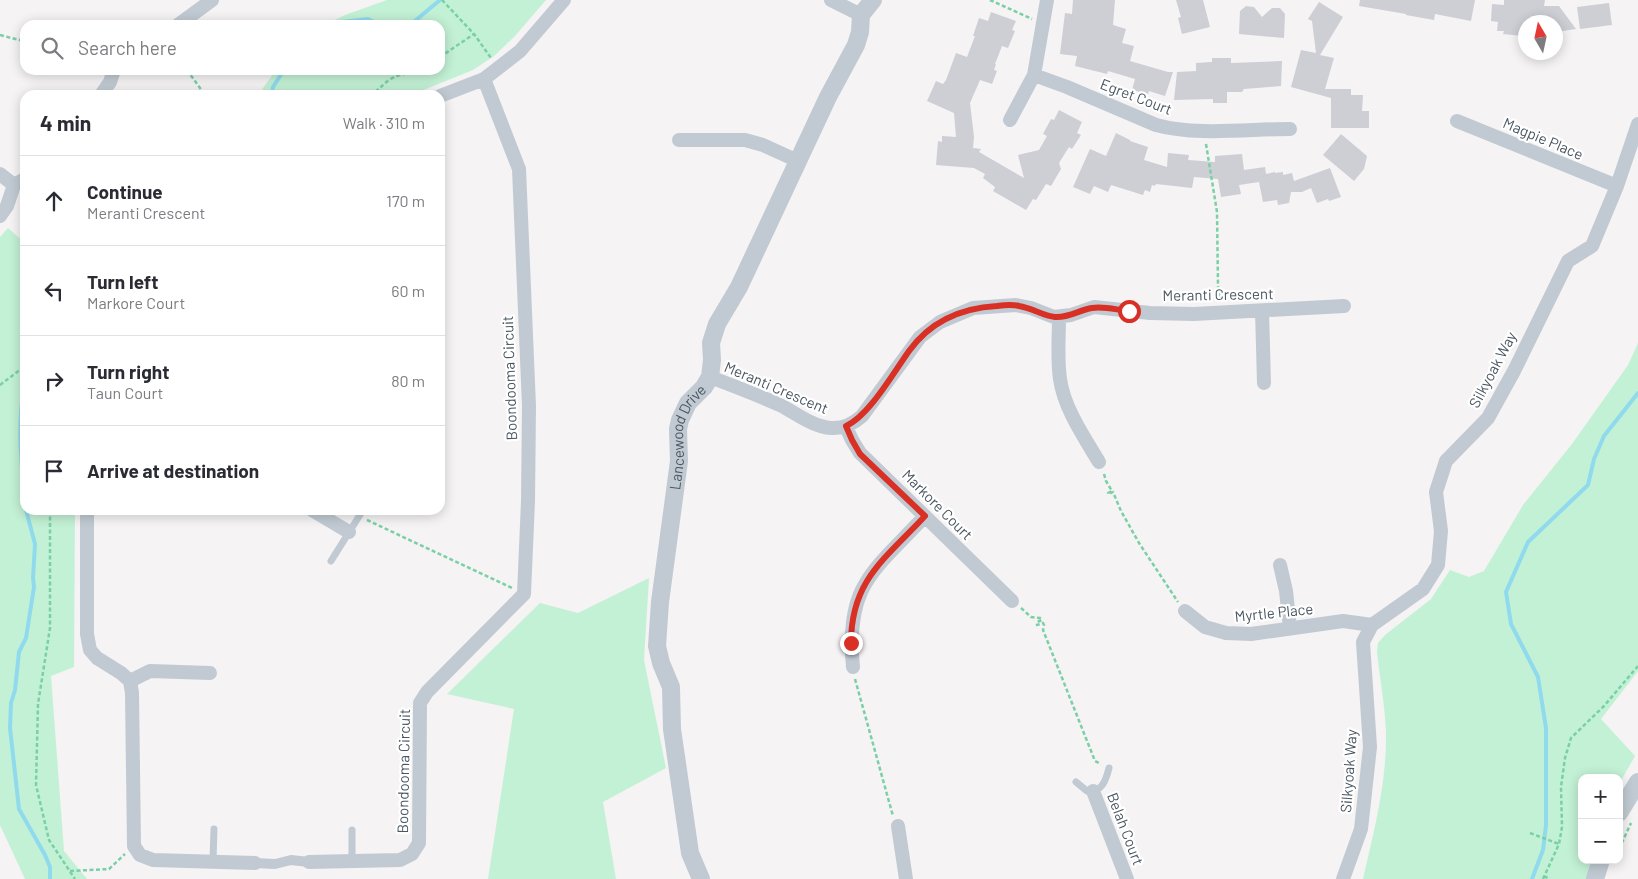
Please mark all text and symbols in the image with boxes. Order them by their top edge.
north arrow [1518,15,1563,60]
search box [20,20,445,75]
icon: search [38,34,66,62]
text: Search here [78,36,177,59]
street label: Egret Court [1098,74,1175,118]
text: 4 min [40,110,91,135]
text: Walk · 310 m [343,113,425,132]
street label: Magpie Place [1501,113,1586,163]
text: Continue [87,180,163,203]
icon: ahead [40,187,68,215]
text: 170 m [386,191,425,210]
text: Meranti Crescent [87,203,205,222]
text: Turn left [87,270,158,293]
icon: left [40,277,68,305]
text: 60 m [391,281,425,300]
street label: Meranti Crescent [1162,284,1274,304]
text: Markore Court [87,293,185,312]
route start [1118,300,1141,323]
street label: Boondooma Circuit [498,315,520,441]
street label: Silkyoak Way [1465,328,1520,411]
street label: Meranti Crescent [722,357,831,417]
text: Turn right [87,360,169,383]
icon: right [40,367,68,395]
text: 80 m [391,371,425,390]
street label: Lancewood Drive [665,380,709,491]
text: Taun Court [87,383,163,402]
icon: arrive [40,457,68,485]
text: Arrive at destination [87,459,259,482]
street label: Markore Court [899,465,977,543]
street label: Myrtle Place [1234,599,1314,625]
route end [840,632,863,655]
street label: Boondooma Circuit [393,708,413,834]
street label: Silkyoak Way [1336,729,1360,813]
map controls [1578,774,1623,864]
button: + [1578,774,1623,819]
street label: Belah Court [1104,790,1148,867]
button: − [1578,819,1623,864]

